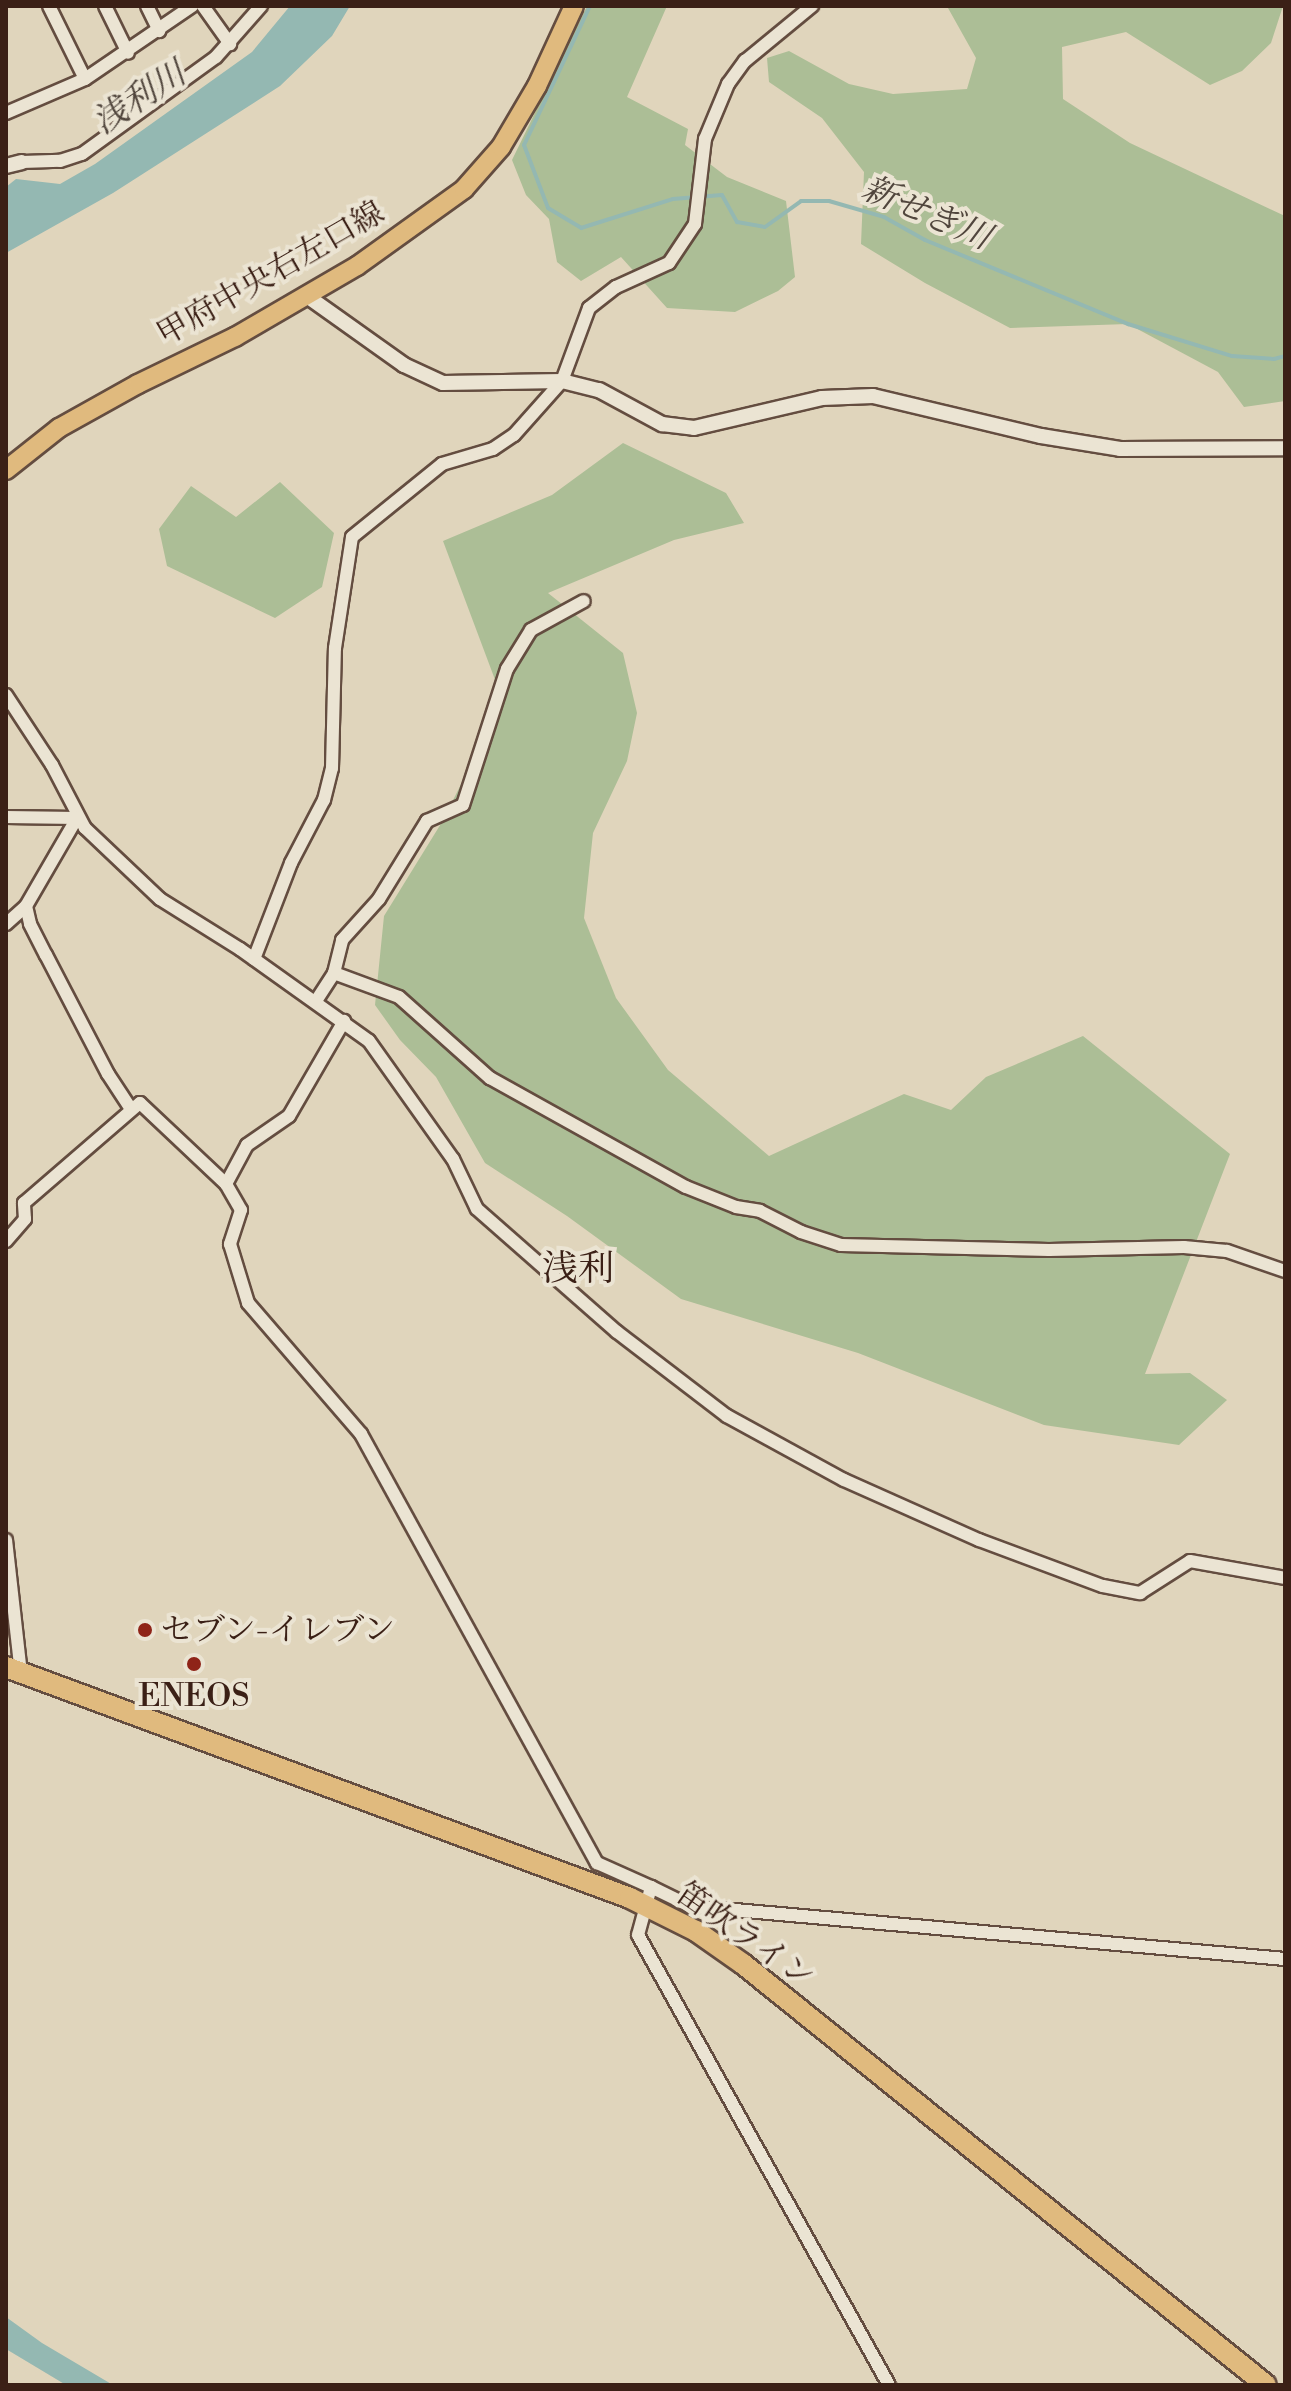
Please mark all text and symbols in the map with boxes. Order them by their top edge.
water label: 浅利川 [86,54,194,144]
water label: 新せぎ川 [855,169,997,259]
street label: 甲府中央右左口線 [151,193,391,355]
district label: 浅利 [542,1248,614,1292]
place label: セブン-イレブン [161,1611,398,1649]
marker: セブン-イレブン [136,1621,154,1639]
marker: ENEOS [185,1655,203,1673]
place label: ENEOS [138,1677,250,1715]
street label: 笛吹ライン [668,1874,822,1998]

